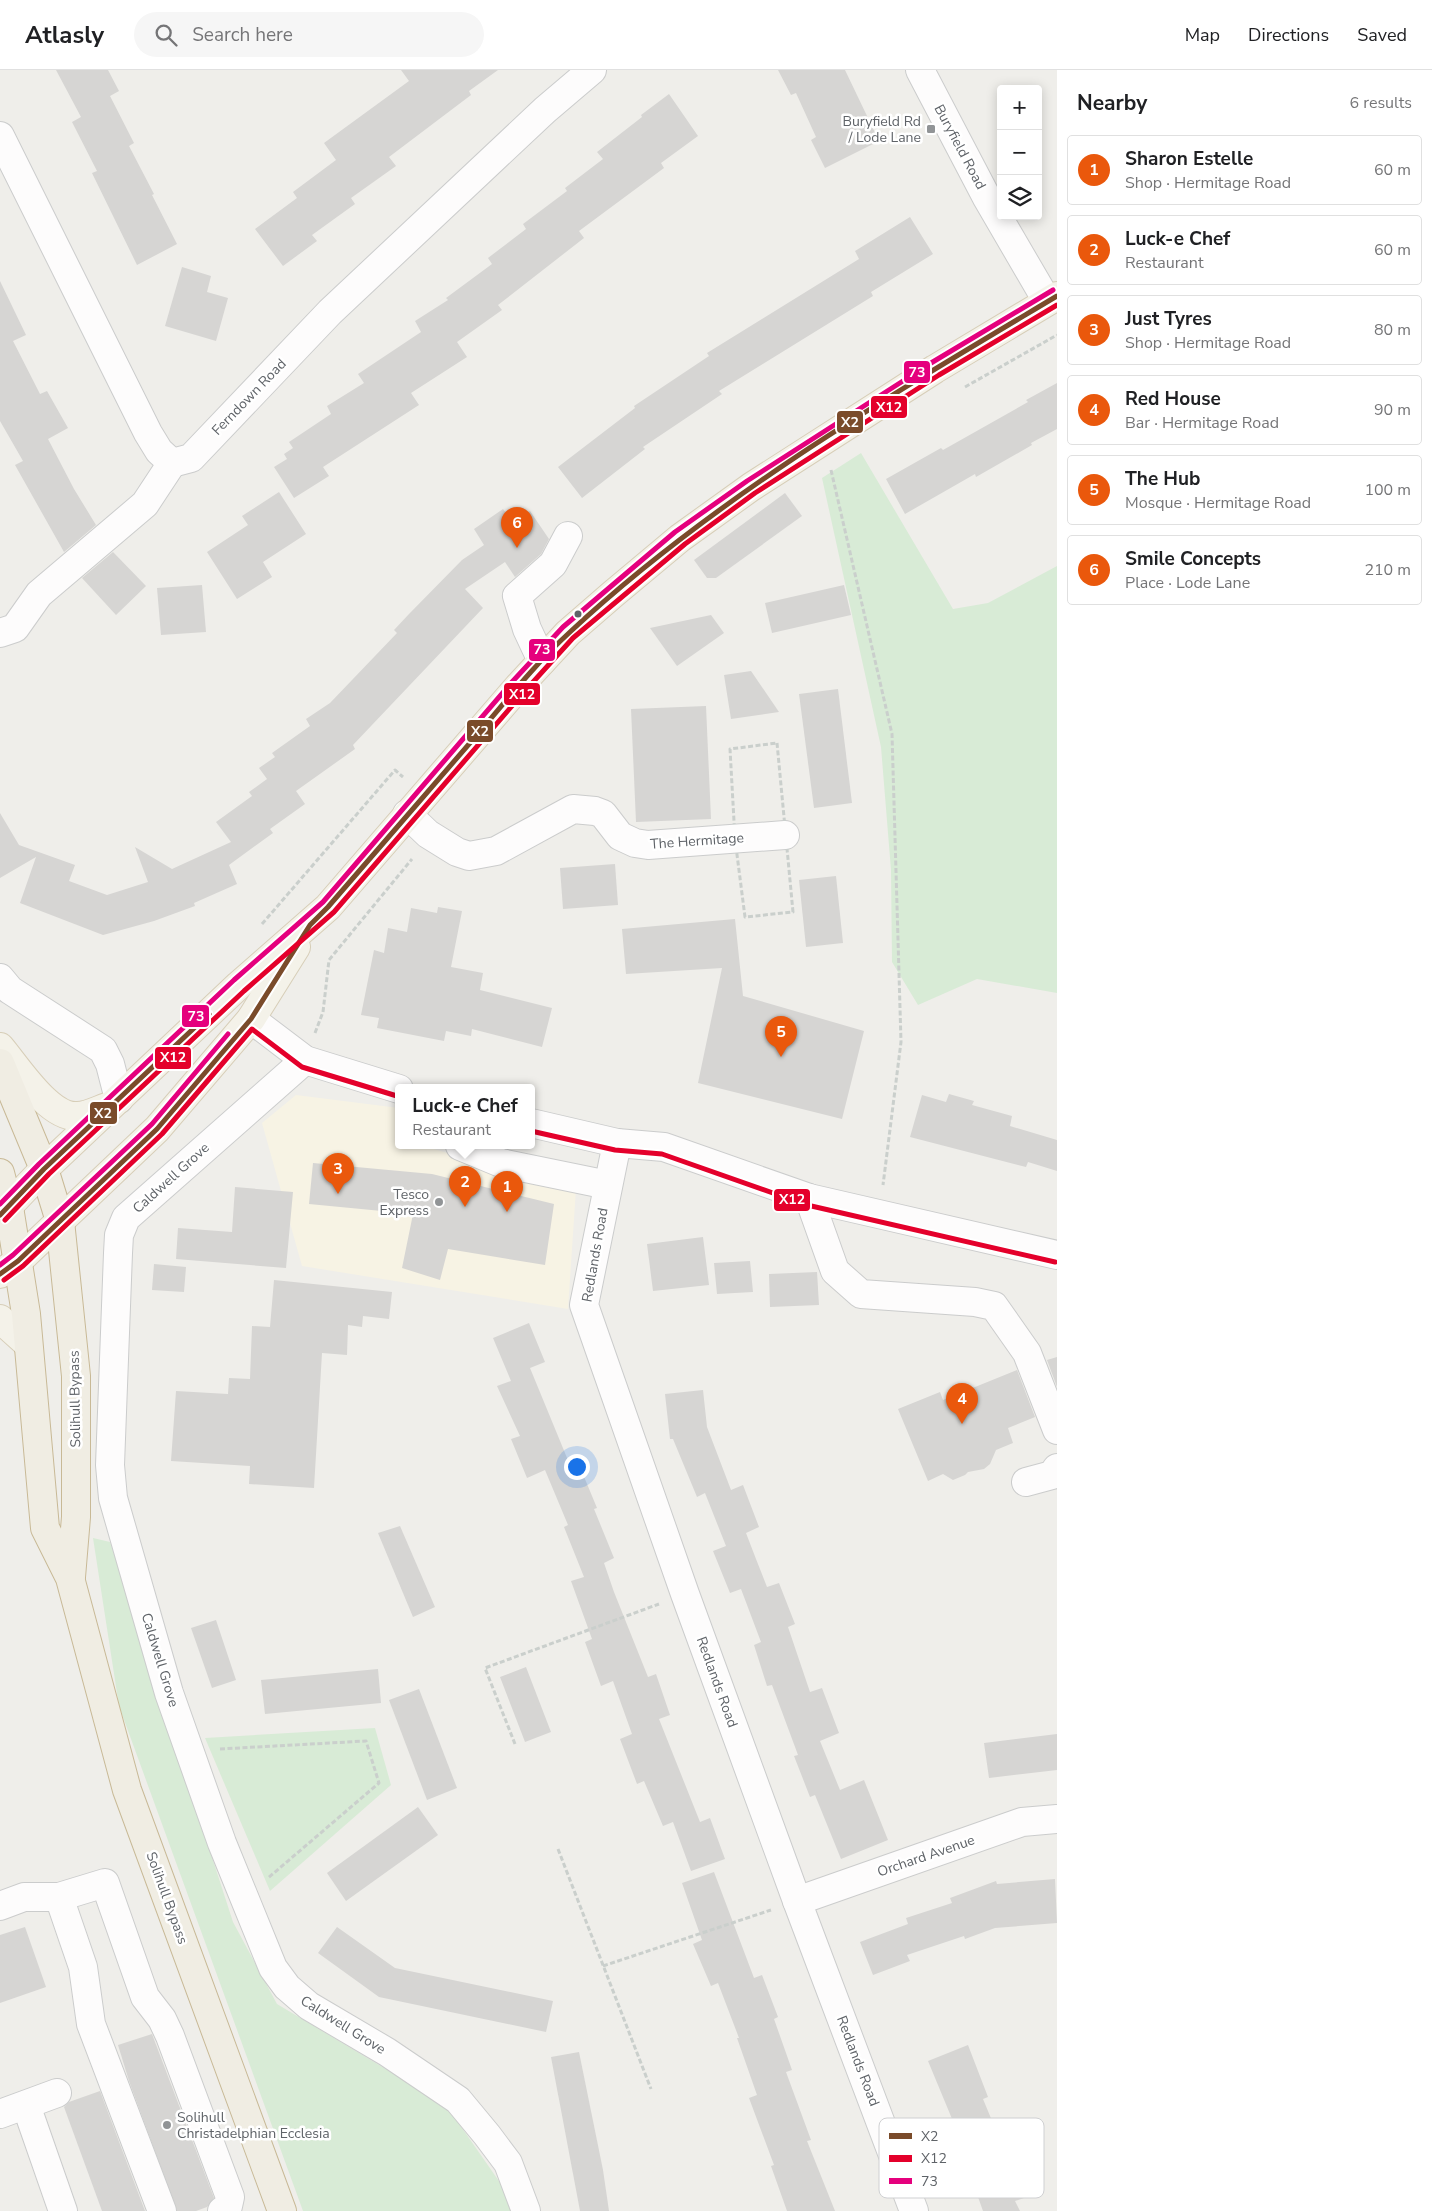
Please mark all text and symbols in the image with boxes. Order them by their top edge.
search box [134,12,484,57]
text: Atlasly [25,19,104,51]
icon: search [152,21,180,49]
text: Search here [192,22,293,48]
text: Map [1185,23,1220,47]
text: Directions [1248,23,1329,47]
text: Saved [1357,23,1407,47]
map controls [997,85,1042,220]
button: + [997,85,1042,130]
text: Nearby [1077,89,1147,117]
text: 6 results [1350,92,1412,114]
street label: Buryfield Road [930,101,990,193]
place label: Buryfield Rd / Lode Lane [842,112,921,147]
marker: Buryfield Rd / Lode Lane [925,123,937,135]
button: − [997,130,1042,175]
text: Sharon Estelle [1125,146,1253,172]
text: 1 [1089,159,1099,181]
text: 60 m [1374,159,1411,181]
text: Shop · Hermitage Road [1125,172,1291,194]
button: layers [997,175,1042,220]
text: Luck-e Chef [1125,226,1230,252]
text: 2 [1089,239,1099,261]
text: 60 m [1374,239,1411,261]
text: Restaurant [1125,252,1204,274]
text: Just Tyres [1125,306,1212,332]
text: 3 [1089,319,1099,341]
text: 80 m [1374,319,1411,341]
text: Shop · Hermitage Road [1125,332,1291,354]
street label: Ferndown Road [208,355,290,439]
line badge: 73 [903,360,931,384]
text: 73 [909,363,925,382]
text: Red House [1125,386,1221,412]
line badge: X12 [870,395,908,419]
text: X12 [875,398,902,417]
text: 4 [1089,399,1099,421]
text: 90 m [1374,399,1411,421]
line badge: X2 [836,410,864,434]
text: Bar · Hermitage Road [1125,412,1279,434]
text: X2 [840,413,859,432]
text: The Hub [1125,466,1200,492]
text: 5 [1089,479,1099,501]
text: 100 m [1364,479,1411,501]
text: Mosque · Hermitage Road [1125,492,1311,514]
pin: 6 [501,507,533,548]
text: Smile Concepts [1125,546,1261,572]
text: 6 [1089,559,1099,581]
text: 210 m [1364,559,1411,581]
text: Place · Lode Lane [1125,572,1250,594]
unlabelled marker [573,609,583,619]
line badge: 73 [528,638,556,662]
text: 73 [534,640,550,659]
line badge: X12 [503,682,541,706]
text: X12 [508,685,535,704]
line badge: X2 [466,719,494,743]
text: X2 [470,722,489,741]
street label: The Hermitage [650,828,744,854]
line badge: 73 [181,1004,210,1028]
text: 73 [188,1007,204,1026]
pin: 5 [765,1016,797,1057]
line badge: X12 [154,1046,192,1070]
text: X12 [159,1048,186,1067]
popup [395,1084,535,1149]
text: Luck-e Chef [412,1093,518,1119]
line badge: X2 [89,1101,118,1125]
text: X2 [93,1104,112,1123]
text: Restaurant [412,1119,491,1141]
street label: Caldwell Grove [129,1138,213,1218]
pin: 3 [322,1153,354,1194]
pin: 2 [449,1166,481,1207]
pin: 1 [491,1171,523,1212]
place label: Tesco Express [379,1185,429,1220]
line badge: X12 [773,1188,811,1212]
text: X12 [778,1190,805,1209]
marker: Tesco Express [433,1196,445,1208]
street label: Redlands Road [577,1206,613,1304]
street label: Solihull Bypass [65,1350,85,1448]
pin: 4 [946,1383,978,1424]
your location [564,1454,590,1480]
street label: Caldwell Grove [137,1611,183,1709]
street label: Redlands Road [692,1634,742,1730]
street label: Orchard Avenue [875,1830,977,1882]
street label: Solihull Bypass [141,1849,193,1947]
street label: Caldwell Grove [297,1991,389,2059]
street label: Redlands Road [832,2013,884,2109]
place label: Solihull Christadelphian Ecclesia [177,2108,330,2143]
legend [879,2118,1044,2198]
marker: Solihull Christadelphian Ecclesia [161,2119,173,2131]
text: X2 [921,2127,939,2146]
text: X12 [921,2149,947,2168]
text: 73 [921,2172,938,2191]

